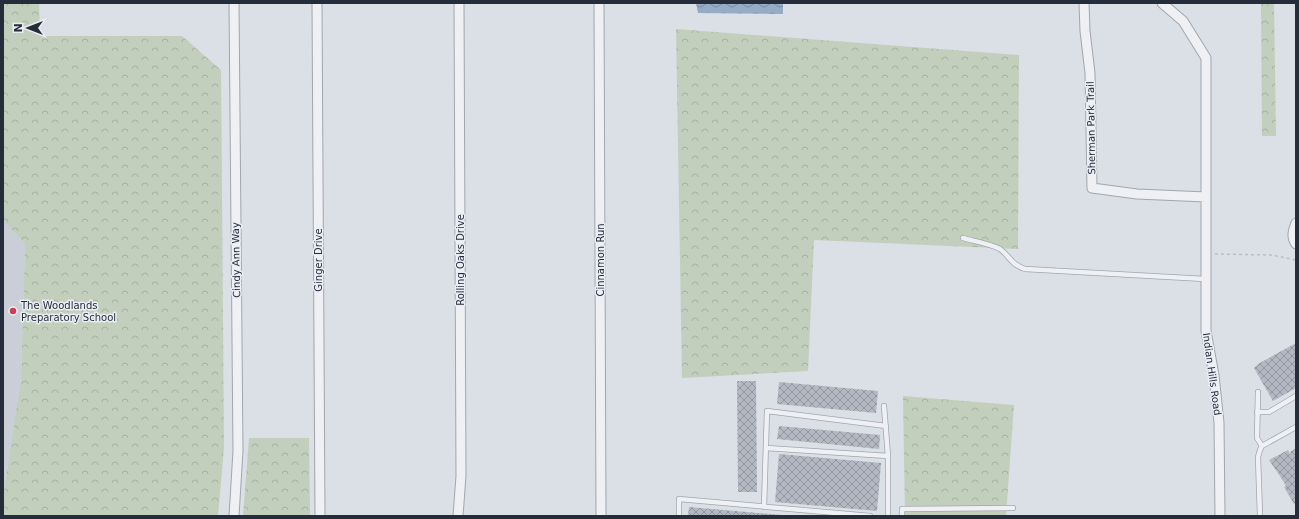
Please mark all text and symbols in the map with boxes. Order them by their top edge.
north arrow [8,8,48,48]
text: N [12,23,25,33]
street label: Sherman Park Trail [1085,81,1097,175]
street label: Rolling Oaks Drive [455,214,466,306]
street label: Cindy Ann Way [230,222,242,298]
street label: Cinnamon Run [595,223,606,297]
street label: Ginger Drive [313,228,324,292]
place label: The Woodlands Preparatory School [20,300,116,323]
marker: The Woodlands Preparatory School [8,306,18,316]
street label: Indian Hills Road [1201,332,1223,416]

